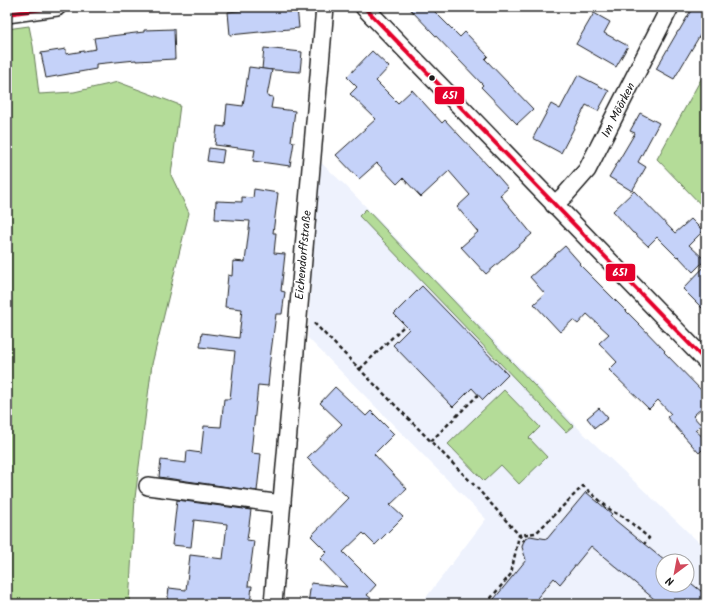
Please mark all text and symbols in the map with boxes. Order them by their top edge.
unlabelled marker [427,73,437,83]
street label: Im Möörken [596,79,640,141]
line badge: 651 [434,86,465,105]
text: 651 [443,87,458,105]
street label: Eichendorffstraße [290,209,317,301]
line badge: 651 [605,263,636,282]
text: 651 [613,264,628,282]
north arrow [655,553,695,593]
text: N [662,571,678,590]

